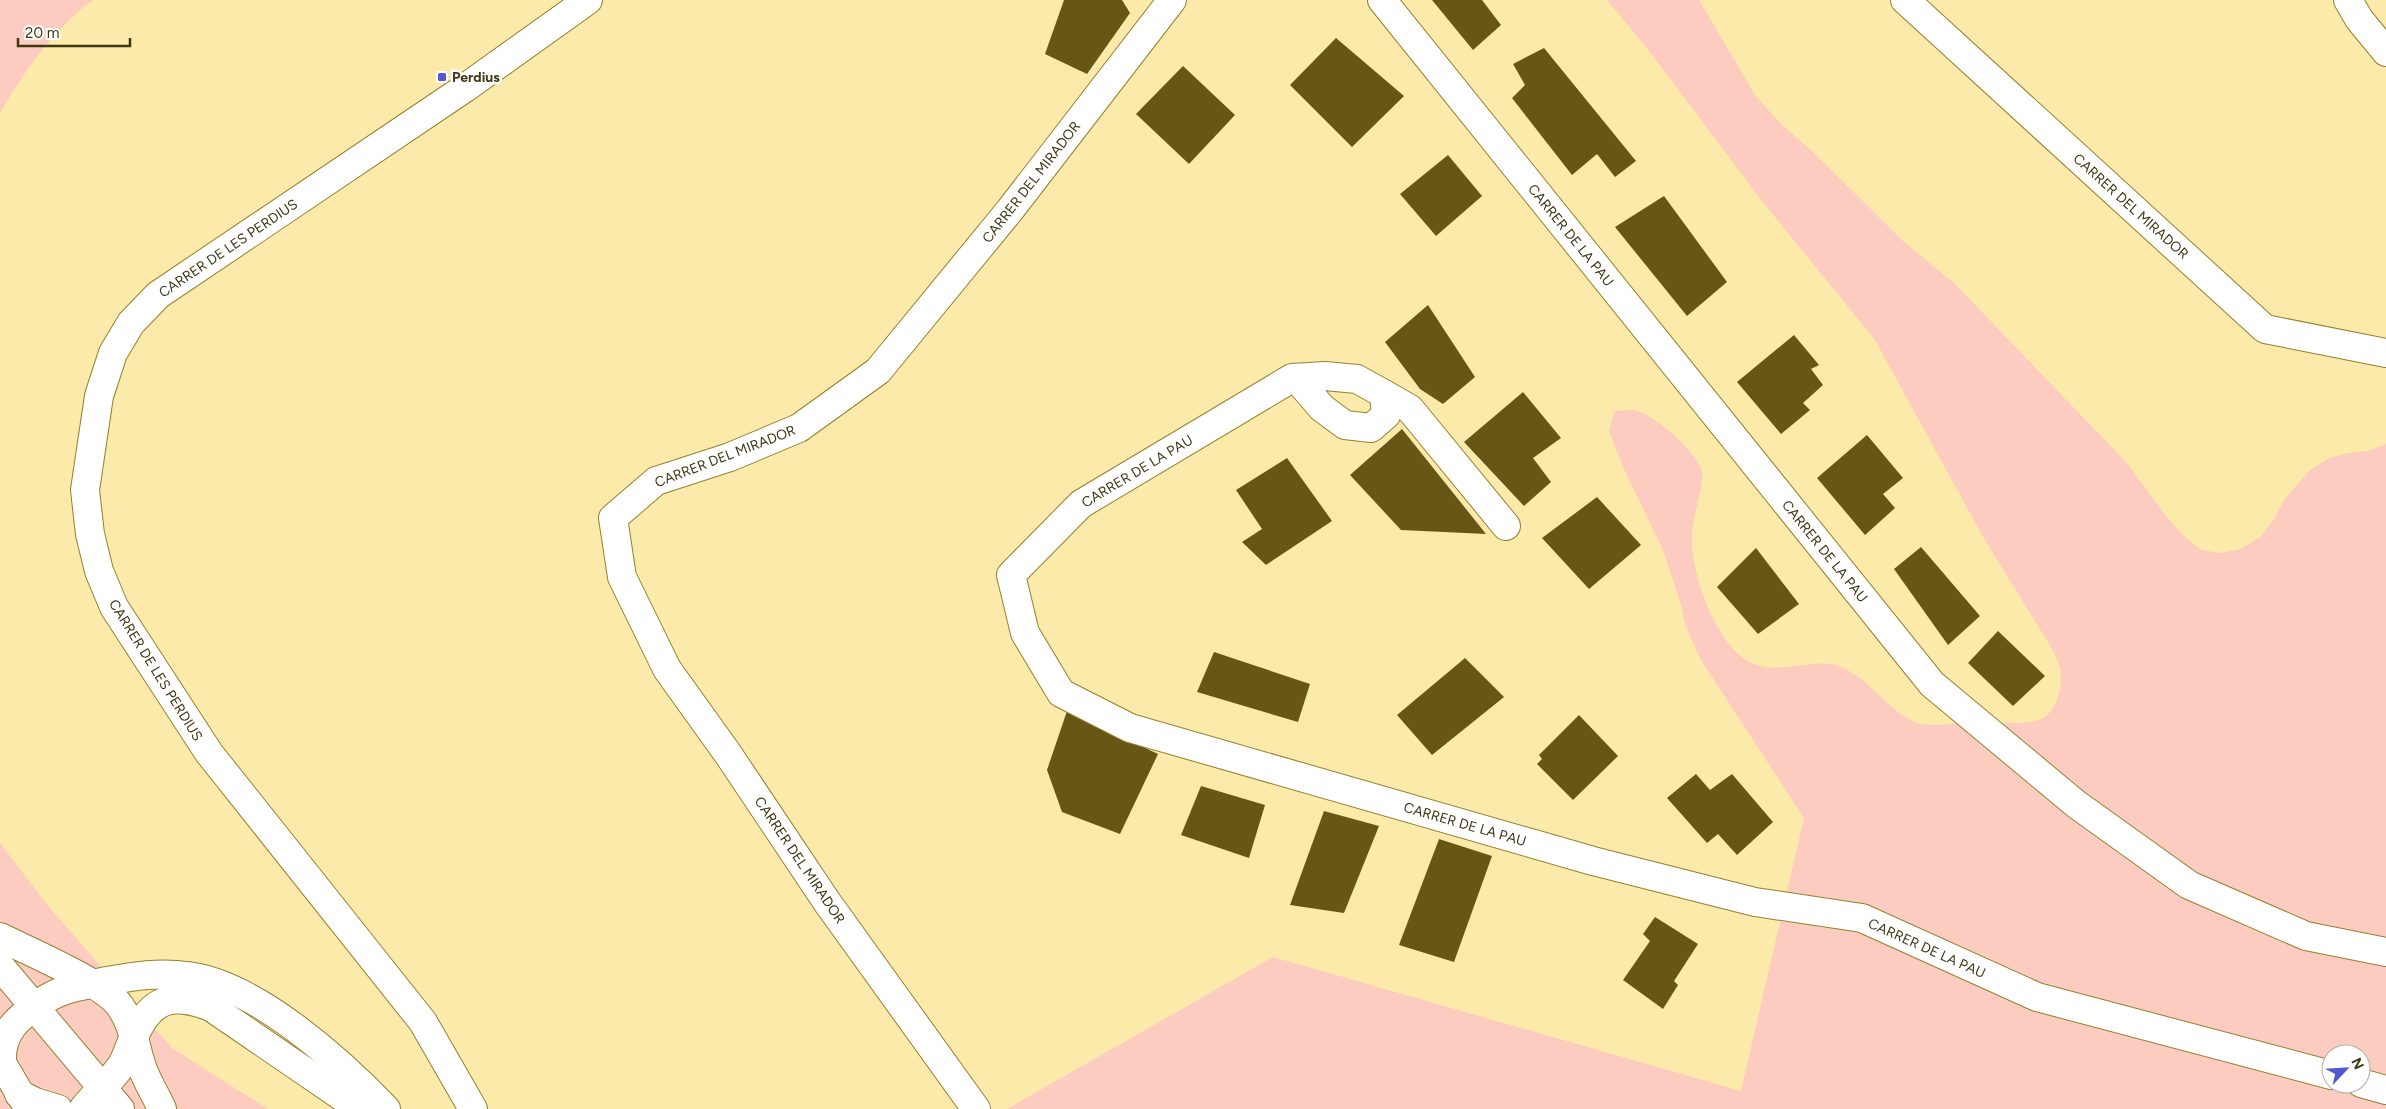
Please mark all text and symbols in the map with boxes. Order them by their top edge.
scale bar [18,15,130,47]
text: 20 m [25,24,59,42]
place label: Perdius [452,69,500,86]
marker: Perdius [436,71,448,83]
street label: CARRER DEL MIRADOR [979,118,1084,246]
street label: CARRER DEL MIRADOR [2069,150,2192,263]
street label: CARRER DE LA PAU [1524,181,1617,290]
street label: CARRER DE LES PERDIUS [156,196,301,301]
street label: CARRER DEL MIRADOR [652,422,798,491]
street label: CARRER DE LA PAU [1079,432,1196,511]
street label: CARRER DE LA PAU [1778,497,1871,606]
street label: CARRER DE LES PERDIUS [105,596,206,744]
street label: CARRER DEL MIRADOR [751,794,849,927]
street label: CARRER DE LA PAU [1402,799,1528,850]
street label: CARRER DE LA PAU [1865,915,1988,982]
north arrow [2321,1044,2371,1094]
text: N [2347,1055,2367,1072]

